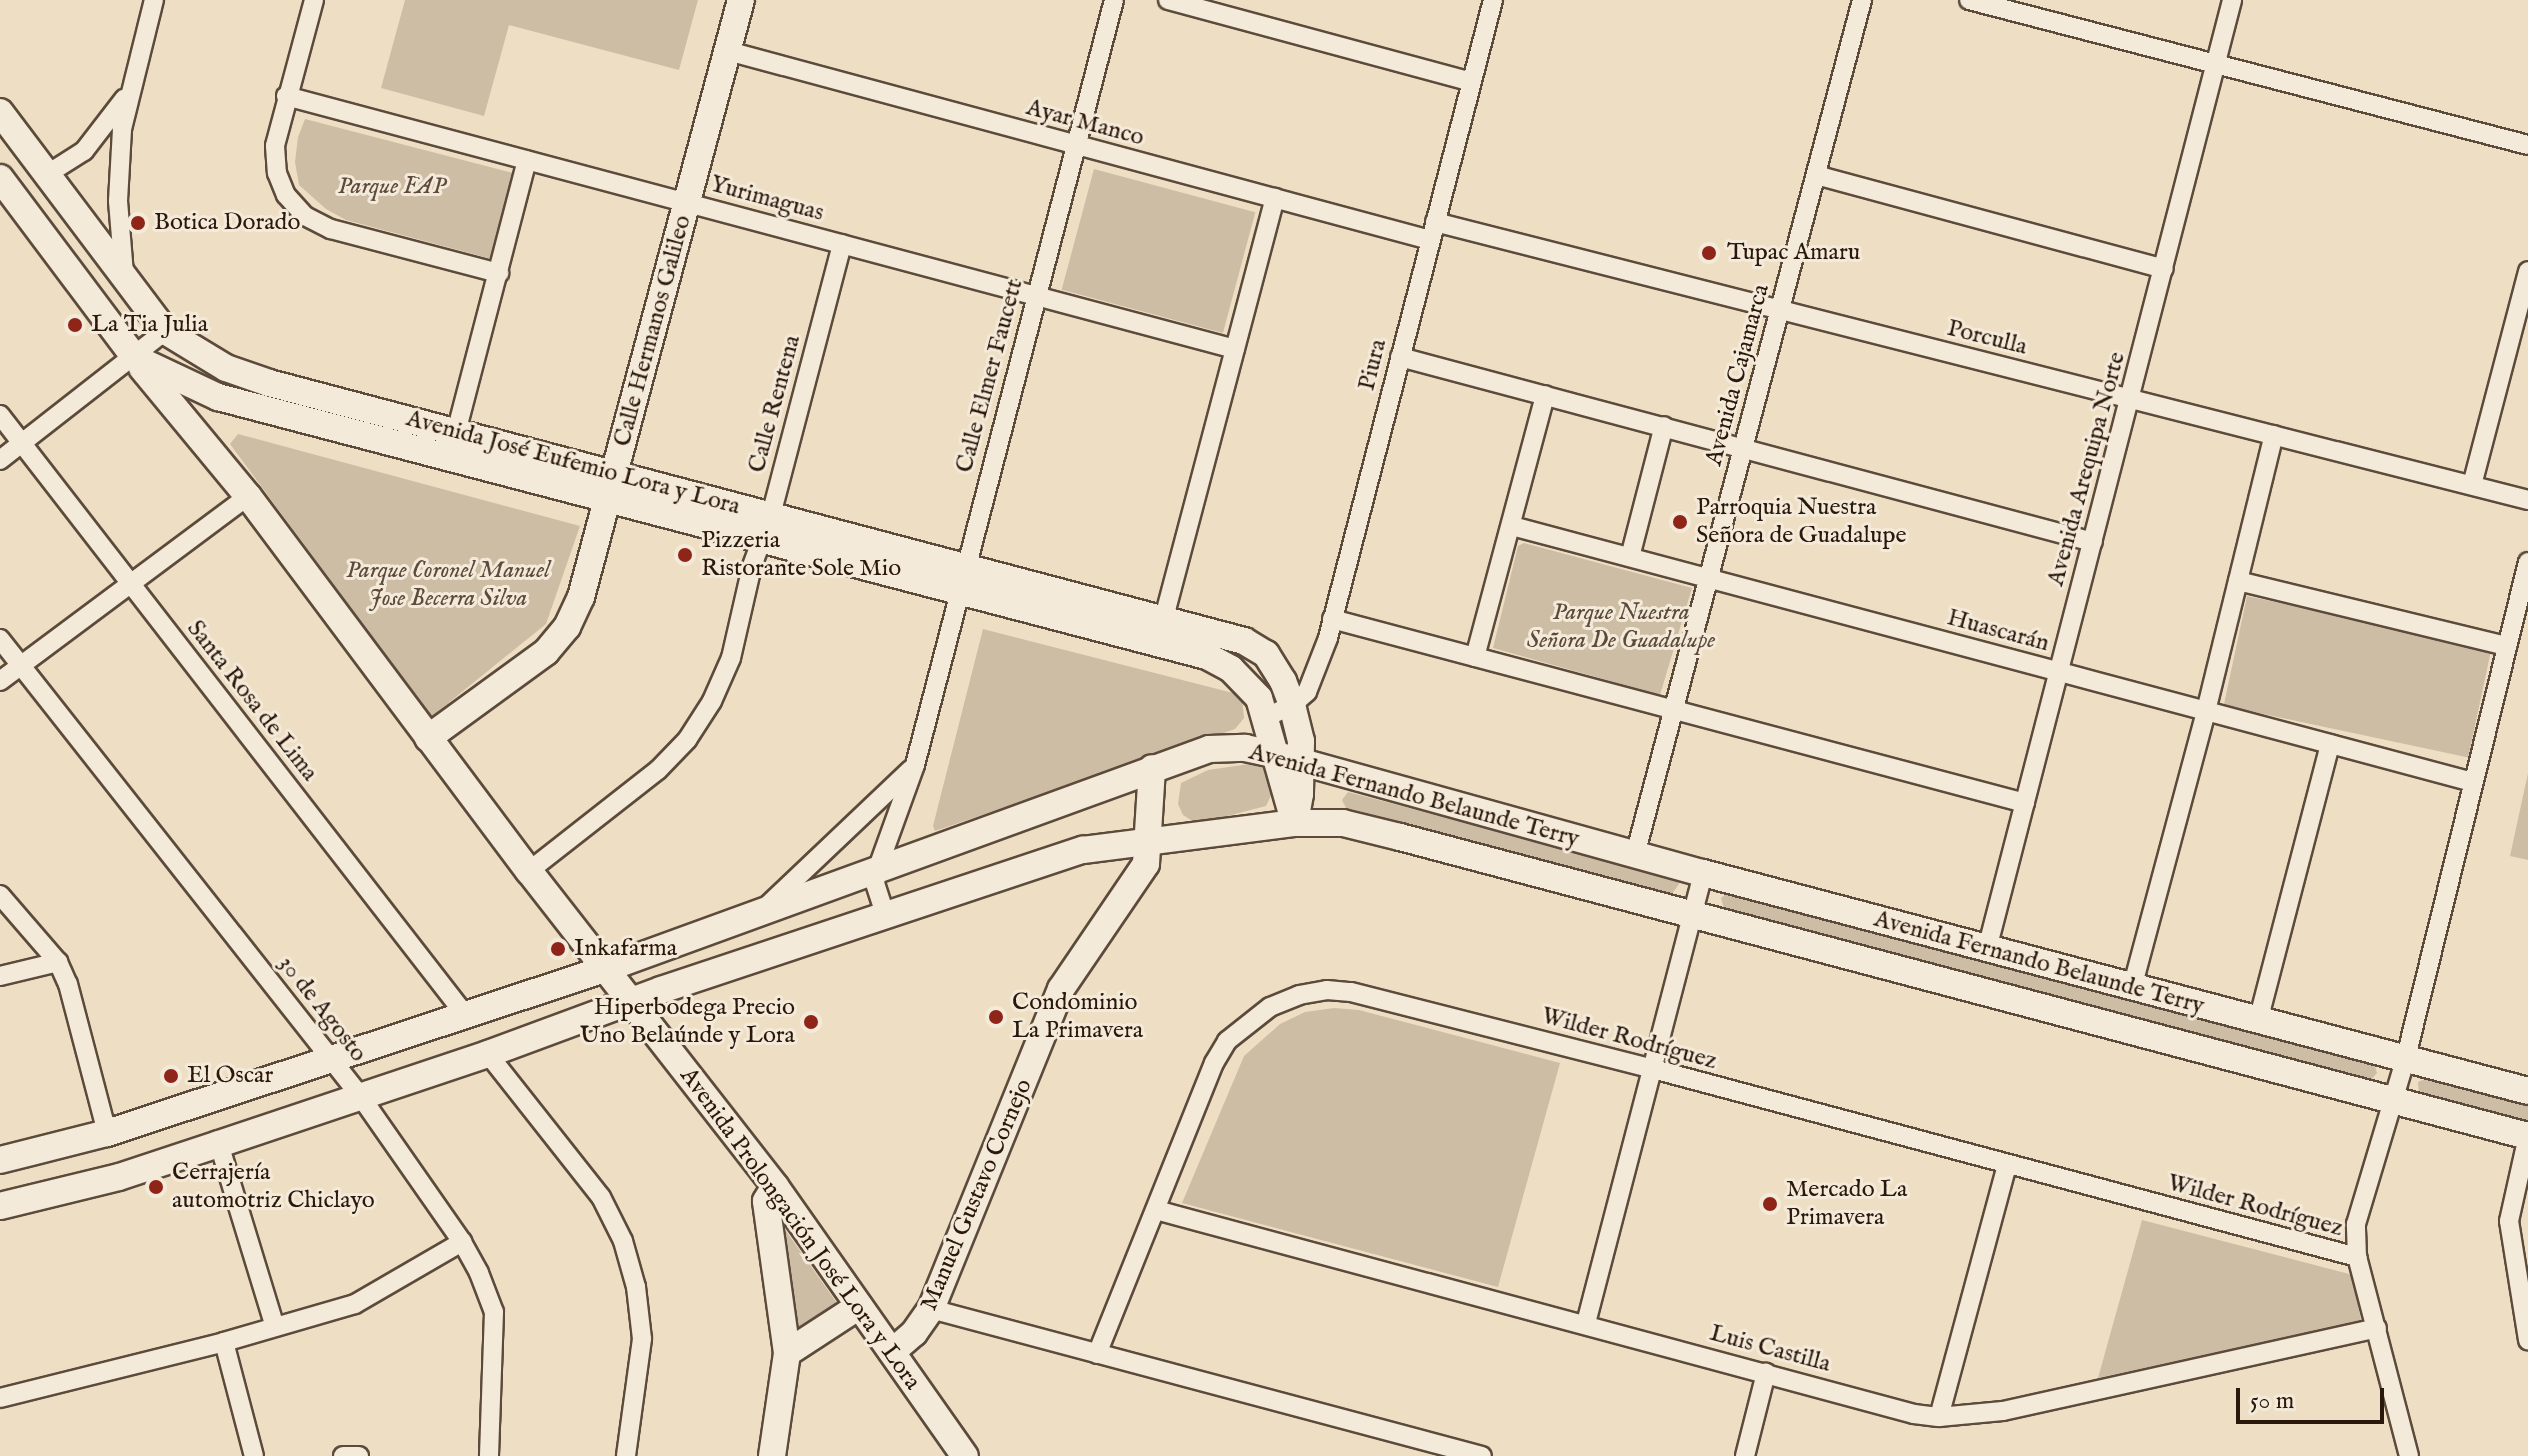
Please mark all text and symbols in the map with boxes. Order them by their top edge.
street label: Ayar Manco [1023,93,1147,153]
street label: Yurimaguas [707,170,827,228]
park label: Parque FAP [338,173,446,201]
place label: Botica Dorado [154,209,300,237]
street label: Calle Hermanos Galileo [608,212,698,450]
marker: Botica Dorado [129,214,147,232]
place label: Tupac Amaru [1727,239,1860,267]
marker: Tupac Amaru [1698,242,1720,264]
street label: Calle Elmer Faucett [950,276,1030,476]
street label: Avenida Cajamarca [1700,281,1776,469]
place label: La Tia Julia [91,311,208,339]
street label: Porculla [1944,314,2030,362]
marker: La Tia Julia [66,316,84,334]
street label: Calle Rentena [743,332,807,476]
street label: Piura [1353,336,1393,394]
street label: Avenida Arequipa Norte [2042,349,2132,589]
street label: Avenida José Eufemio Lora y Lora [403,405,743,521]
place label: Parroquia Nuestra Señora de Guadalupe [1696,494,1906,550]
marker: Parroquia Nuestra Señora de Guadalupe [1671,513,1689,531]
place label: Pizzeria Ristorante Sole Mio [701,527,901,583]
marker: Pizzeria Ristorante Sole Mio [676,546,694,564]
park label: Parque Coronel Manuel Jose Becerra Silva [346,557,550,613]
park label: Parque Nuestra Señora De Guadalupe [1527,599,1715,655]
street label: Huascarán [1944,604,2052,658]
street label: Santa Rosa de Lima [180,615,324,787]
street label: Avenida Fernando Belaunde Terry [1246,738,1582,854]
street label: Avenida Fernando Belaunde Terry [1871,905,2207,1021]
place label: Inkafarma [574,935,677,963]
marker: Inkafarma [549,940,567,958]
street label: 30 de Agosto [272,950,372,1068]
place label: Condominio La Primavera [1012,989,1143,1045]
place label: Hiperbodega Precio Uno Belaúnde y Lora [580,994,795,1050]
street label: Wilder Rodríguez [1538,1002,1720,1076]
marker: Condominio La Primavera [987,1008,1005,1026]
marker: Hiperbodega Precio Uno Belaúnde y Lora [802,1013,820,1031]
place label: El Oscar [187,1062,273,1090]
street label: Avenida Prolongación José Lora y Lora [673,1062,927,1396]
marker: El Oscar [162,1067,180,1085]
street label: Manuel Gustavo Cornejo [915,1075,1039,1315]
place label: Cerrajería automotriz Chiclayo [172,1159,375,1215]
street label: Wilder Rodríguez [2164,1169,2346,1243]
place label: Mercado La Primavera [1786,1176,1907,1232]
marker: Cerrajería automotriz Chiclayo [147,1178,165,1196]
marker: Mercado La Primavera [1761,1195,1779,1213]
street label: Luis Castilla [1707,1319,1833,1379]
scale bar [2240,1372,2388,1422]
text: 50 m [2250,1386,2294,1417]

